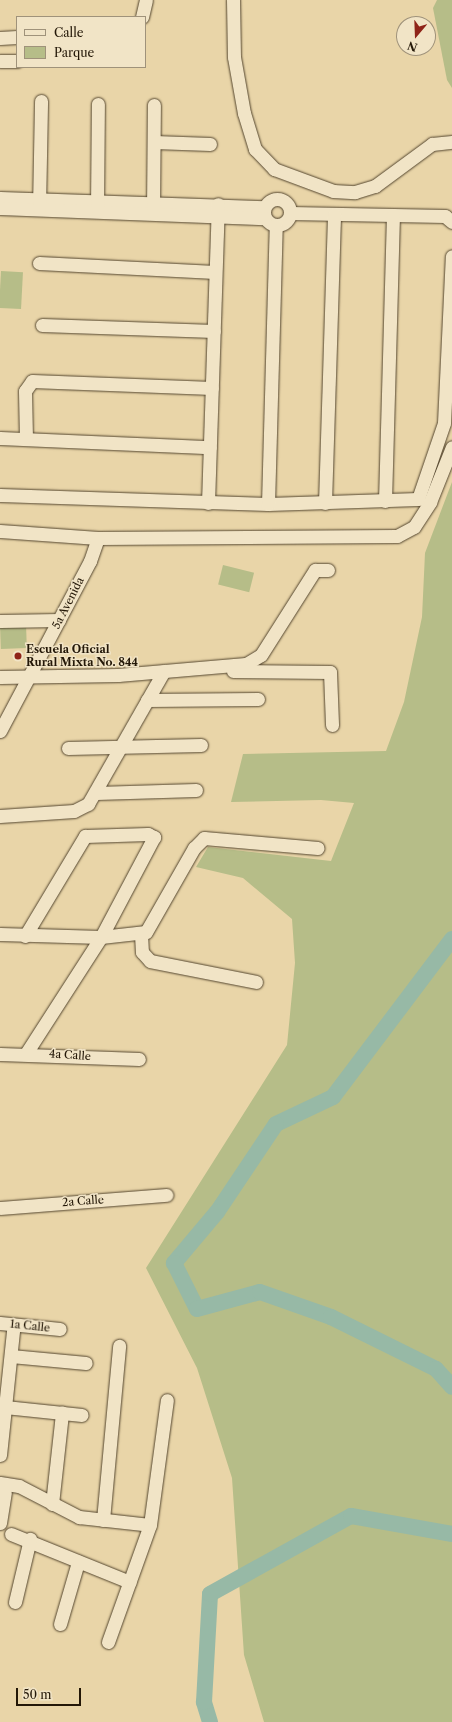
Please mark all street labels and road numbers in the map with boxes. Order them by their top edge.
street label: 5a Avenida [49,575,87,631]
street label: 4a Calle [49,1047,91,1063]
street label: 2a Calle [62,1193,104,1209]
street label: 1a Calle [9,1317,51,1335]

